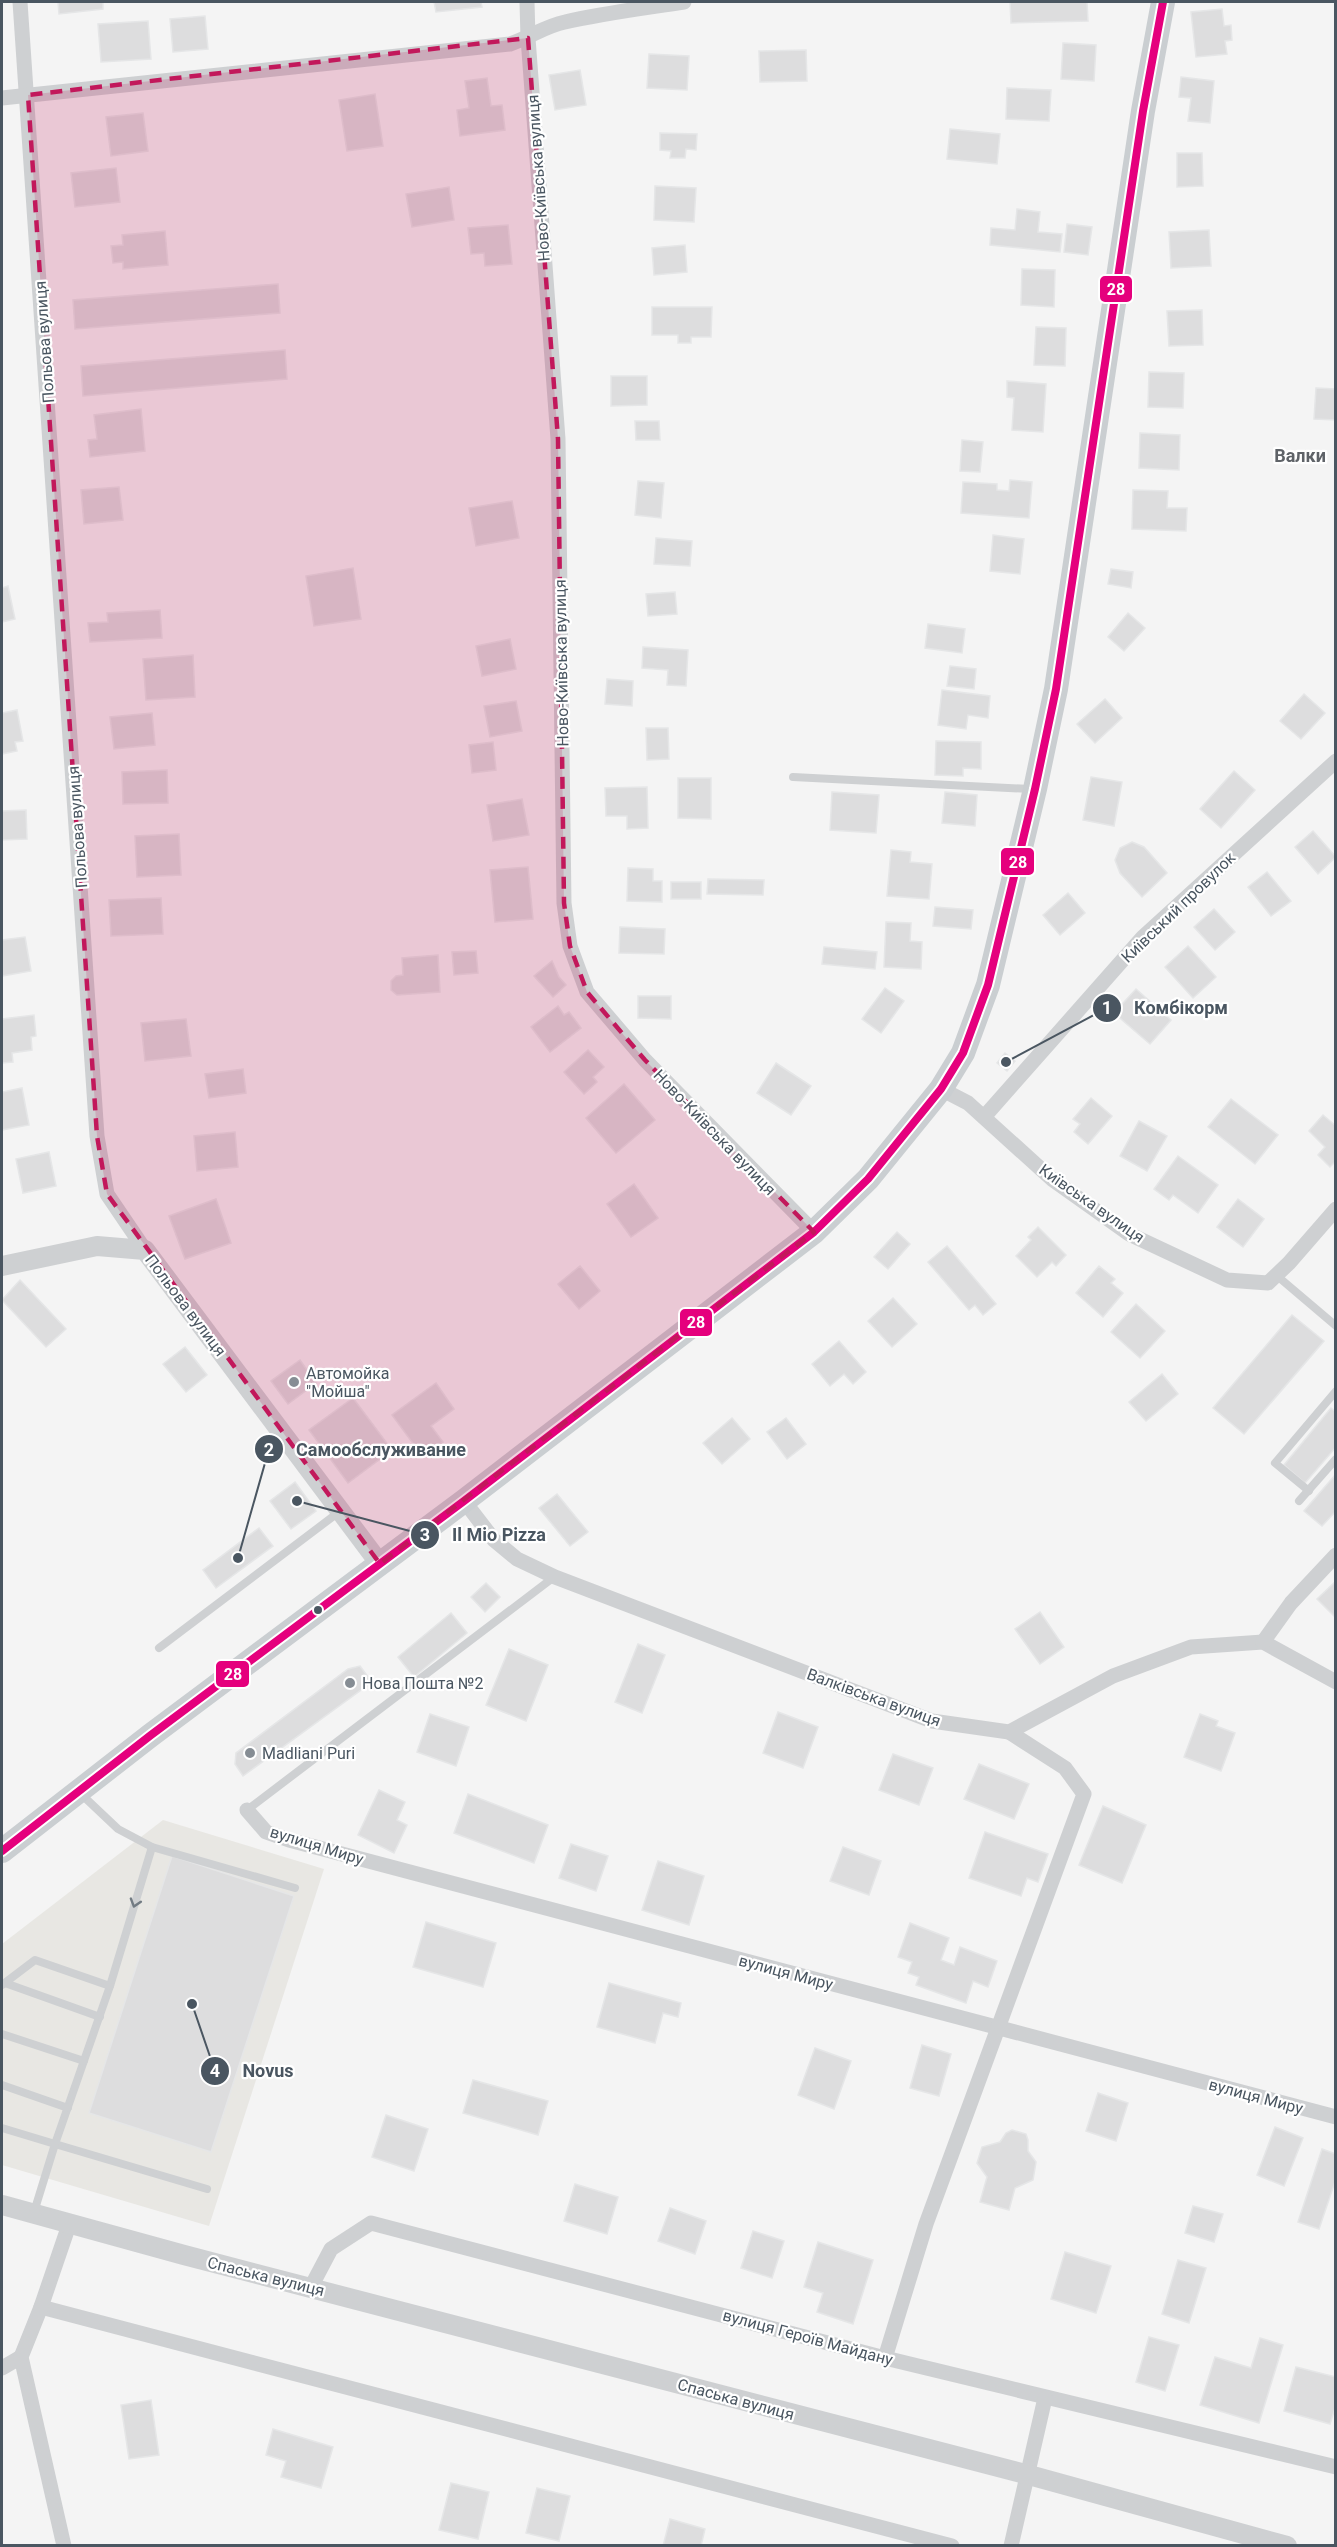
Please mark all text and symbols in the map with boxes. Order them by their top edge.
street label: Ново-Київська вулиця [523,94,554,262]
line badge: 28 [1099,275,1133,303]
street label: Польова вулиця [31,280,58,404]
text: 28 [1107,280,1125,299]
district label: Валки [1274,445,1326,466]
street label: Ново-Київська вулиця [551,579,572,747]
street label: Польова вулиця [64,765,91,889]
line badge: 28 [1000,847,1035,876]
street label: Київський провулок [1117,848,1240,967]
text: 28 [1009,853,1027,872]
callout: Комбікорм [1092,990,1240,1026]
text: 1 [1102,997,1112,1018]
text: Комбікорм [1134,997,1228,1018]
street label: Ново-Київська вулиця [650,1066,780,1199]
street label: Київська вулиця [1035,1160,1148,1247]
street label: Польова вулиця [141,1251,230,1360]
line badge: 28 [679,1308,713,1337]
text: 28 [687,1313,705,1332]
place label: Автомойка "Мойша" [306,1364,390,1401]
marker: Автомойка "Мойша" [287,1375,301,1389]
callout: Самообслуживание [254,1431,478,1467]
text: 2 [264,1439,274,1460]
text: Самообслуживание [296,1439,466,1460]
callout: Il Mio Pizza [410,1517,558,1553]
text: 3 [420,1524,430,1545]
text: Il Mio Pizza [452,1524,546,1545]
unlabelled marker [312,1604,324,1616]
line badge: 28 [215,1660,250,1688]
street label: Валківська вулиця [804,1664,943,1731]
text: 28 [224,1665,242,1684]
place label: Нова Пошта №2 [362,1674,484,1693]
marker: Нова Пошта №2 [343,1676,357,1690]
place label: Madliani Puri [262,1744,355,1763]
marker: Madliani Puri [243,1746,257,1760]
street label: вулиця Миру [268,1822,366,1869]
one-way arrow [130,1897,142,1908]
street label: вулиця Миру [737,1951,835,1994]
callout: Novus [200,2053,305,2089]
text: 4 [210,2060,220,2081]
text: Novus [242,2060,294,2081]
street label: вулиця Миру [1207,2075,1305,2118]
street label: Спаська вулиця [205,2253,326,2300]
street label: вулиця Героїв Майдану [721,2306,895,2369]
street label: Спаська вулиця [676,2375,796,2424]

